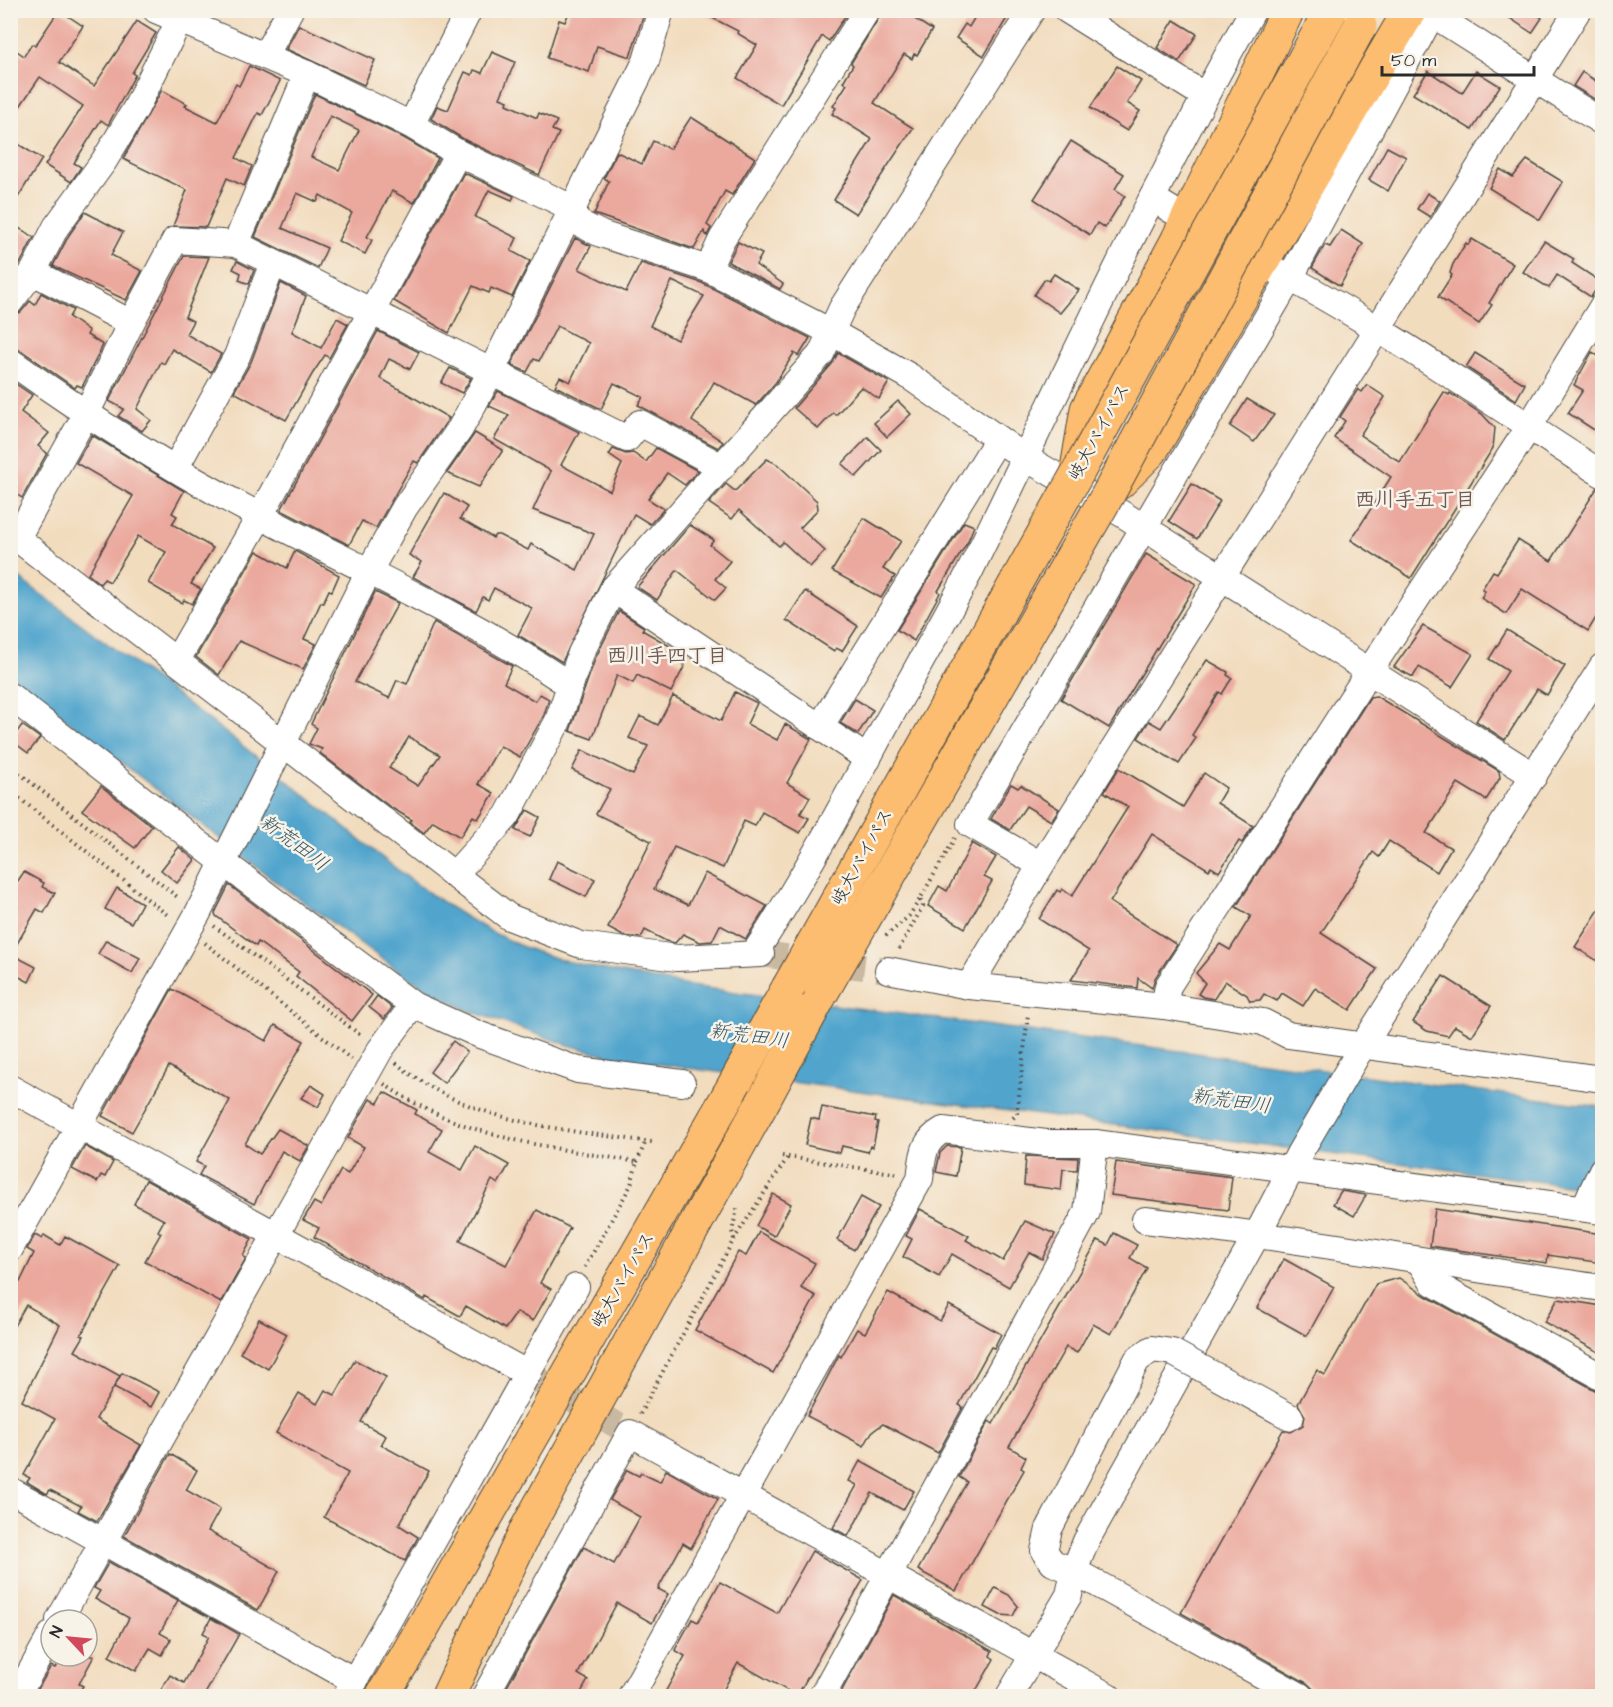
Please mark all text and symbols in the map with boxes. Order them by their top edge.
scale bar [1382,39,1534,77]
text: 50 m [1391,48,1436,73]
street label: 岐大バイパス [1062,379,1136,485]
district label: 西川手五丁目 [1355,486,1475,514]
district label: 西川手四丁目 [607,642,727,670]
street label: 岐大バイパス [825,804,899,910]
water label: 新荒田川 [254,808,334,878]
water label: 新荒田川 [707,1017,791,1055]
water label: 新荒田川 [1189,1082,1273,1120]
street label: 岐大バイパス [585,1227,661,1333]
north arrow [39,1608,99,1668]
text: N [44,1623,69,1641]

